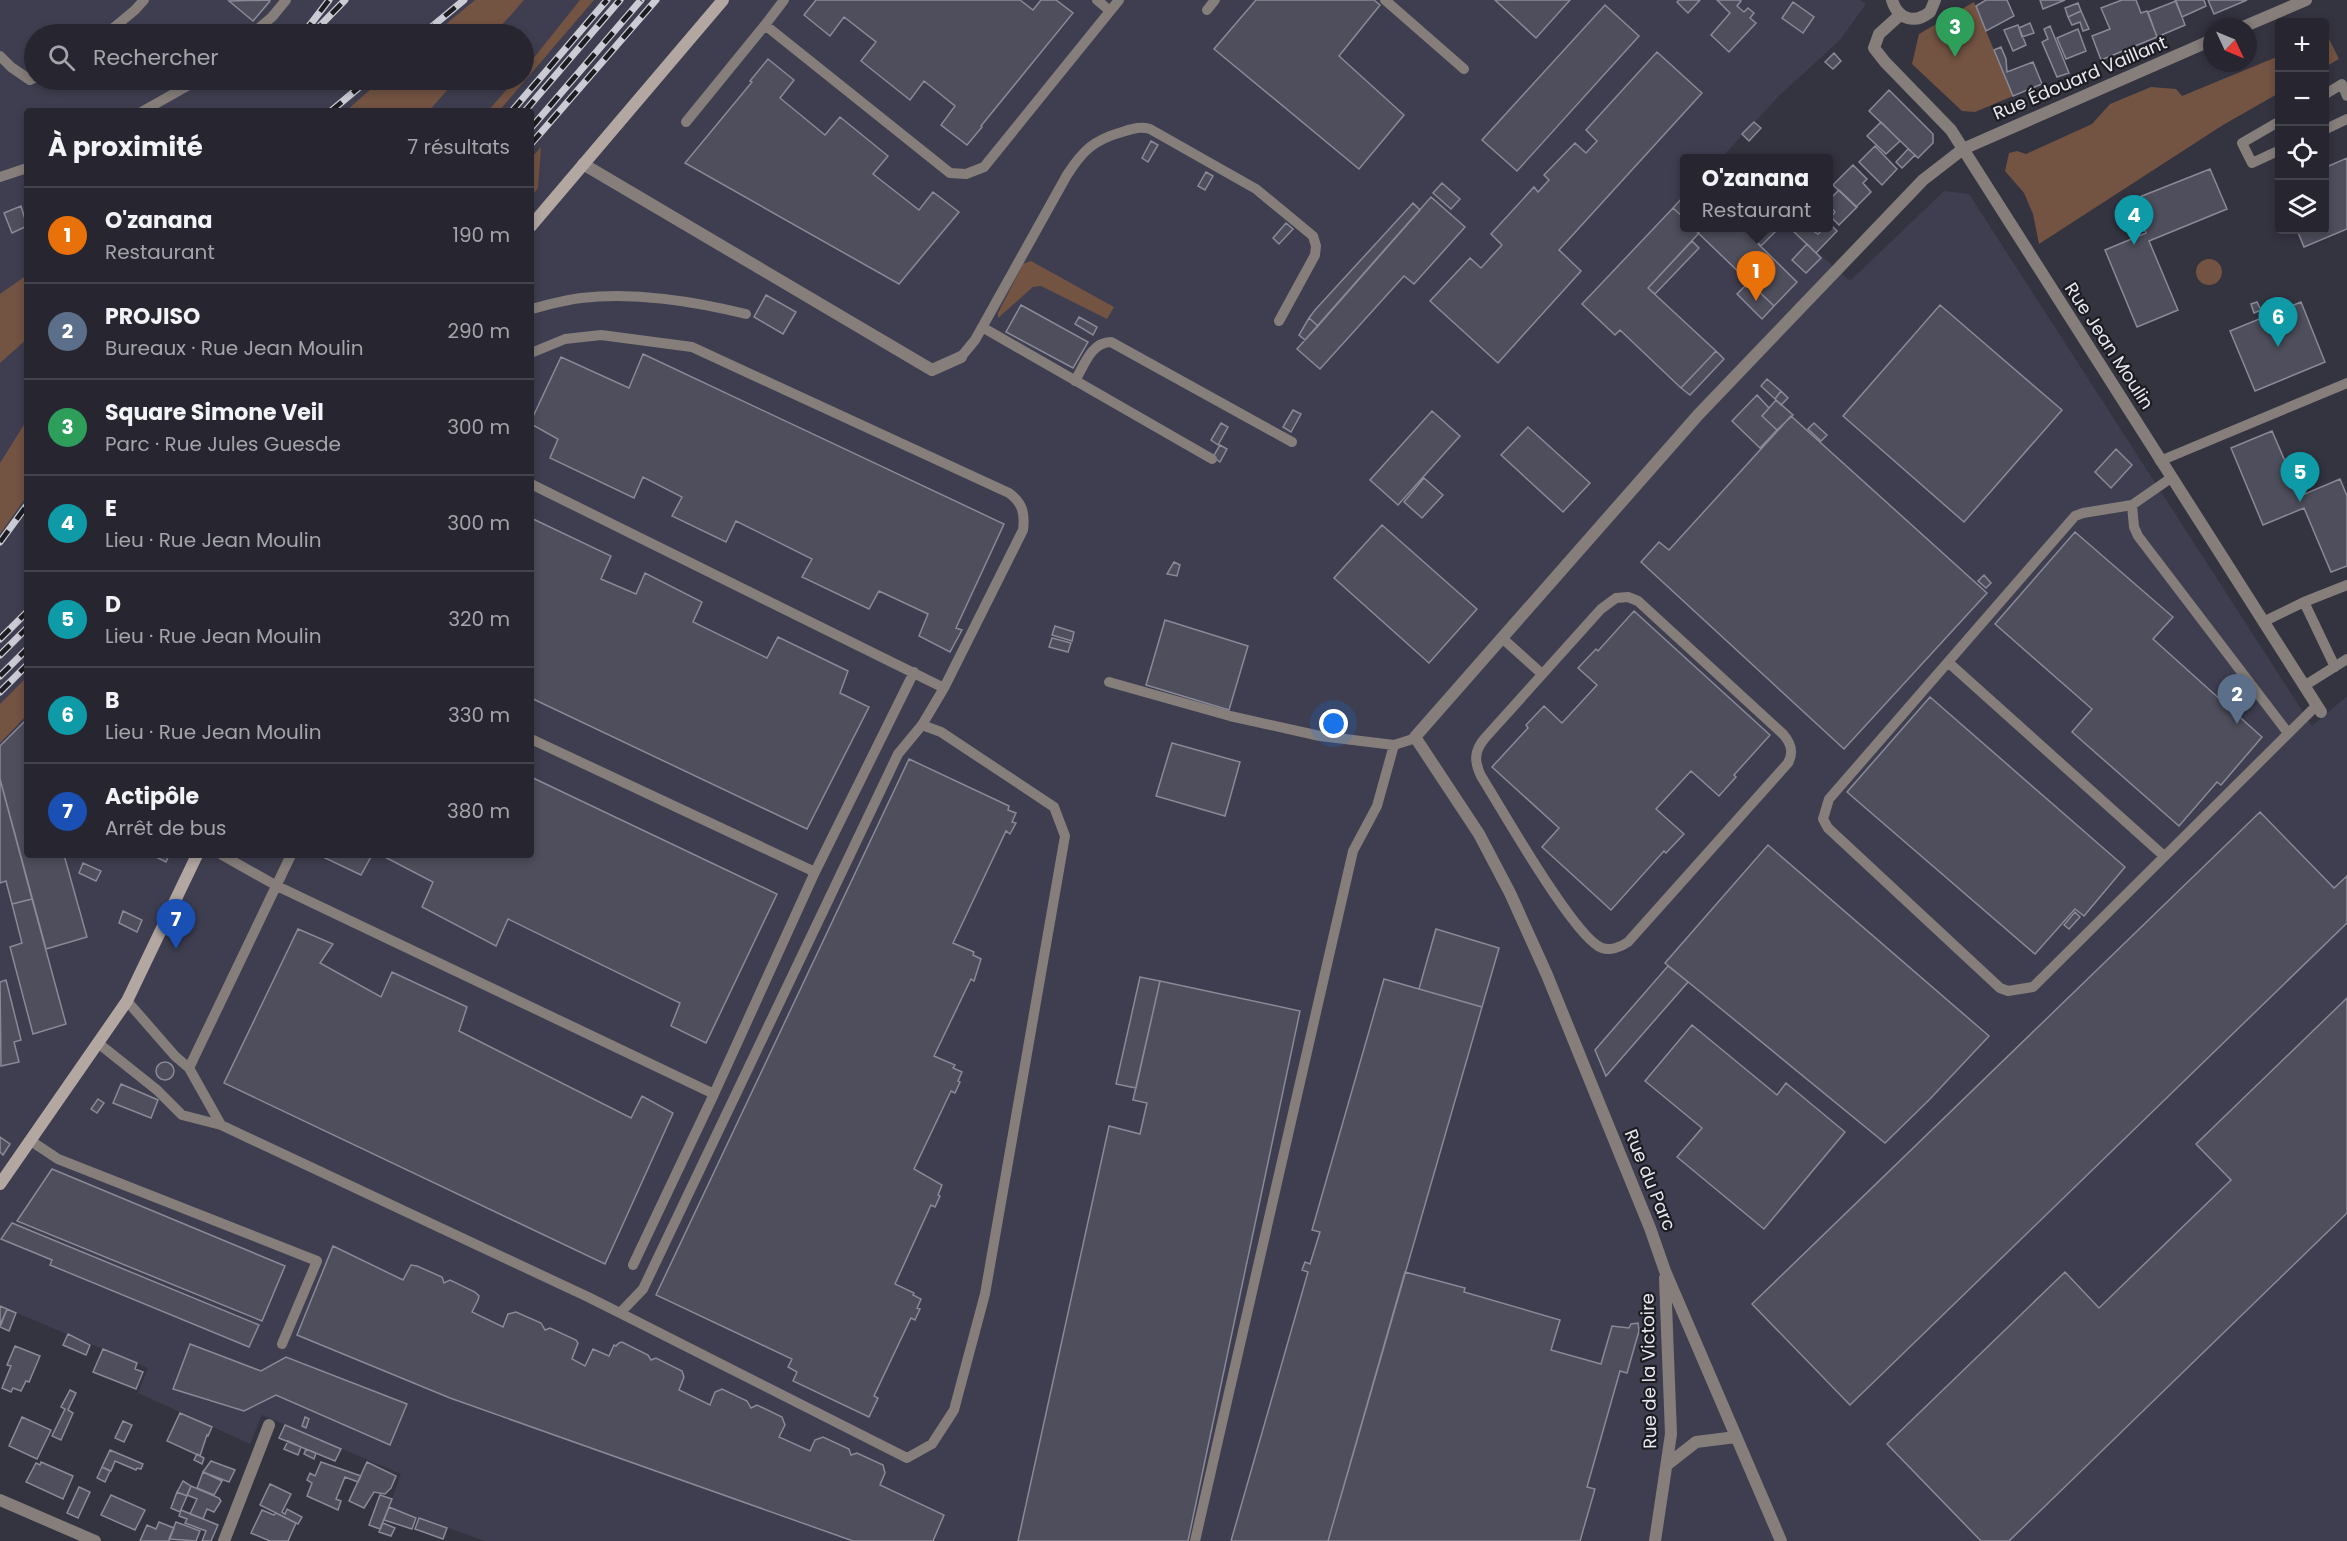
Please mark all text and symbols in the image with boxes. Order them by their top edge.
pin: 3 [1936,8,1974,57]
north arrow [2203,18,2257,72]
map controls [2275,18,2329,234]
button: + [2275,18,2329,72]
search box [24,24,534,90]
street label: Rue Édouard Vaillant [1989,30,2171,126]
icon: search [45,41,78,74]
text: Rechercher [93,42,219,73]
button: − [2275,72,2329,126]
button: locate [2275,126,2329,180]
text: À proximité [48,129,203,165]
text: 7 résultats [407,133,510,161]
popup [1680,154,1833,232]
text: O'zanana [1702,163,1809,194]
button: layers [2275,180,2329,234]
text: Restaurant [1702,196,1811,224]
pin: 4 [2114,196,2154,245]
text: O'zanana [105,205,213,236]
text: 1 [64,221,71,249]
text: 190 m [453,221,510,249]
text: Restaurant [105,238,215,266]
pin: 1 [1736,252,1776,301]
street label: Rue Jean Moulin [2059,277,2160,414]
pin: 6 [2258,298,2298,347]
text: PROJISO [105,301,200,332]
text: 2 [62,317,73,345]
text: 290 m [447,317,510,345]
text: Bureaux · Rue Jean Moulin [105,334,364,362]
text: Square Simone Veil [105,397,324,428]
text: 3 [61,413,74,441]
text: 300 m [447,413,510,441]
text: Parc · Rue Jules Guesde [105,430,341,458]
pin: 5 [2280,452,2320,502]
text: E [105,493,117,524]
text: 4 [61,509,74,537]
text: 300 m [447,509,510,537]
text: Lieu · Rue Jean Moulin [105,526,322,554]
text: D [105,589,121,620]
text: 5 [61,605,74,633]
text: 320 m [448,605,510,633]
text: Lieu · Rue Jean Moulin [105,622,322,650]
pin: 2 [2218,674,2256,724]
text: B [105,685,120,716]
text: 6 [61,701,74,729]
text: 330 m [448,701,510,729]
your location [1319,709,1348,738]
text: Lieu · Rue Jean Moulin [105,718,322,746]
text: Actipôle [105,781,199,812]
text: 7 [62,797,73,825]
text: 380 m [447,797,510,825]
text: Arrêt de bus [105,814,226,842]
pin: 7 [156,900,195,949]
street label: Rue du Parc [1619,1125,1682,1234]
street label: Rue de la Victoire [1635,1293,1662,1449]

